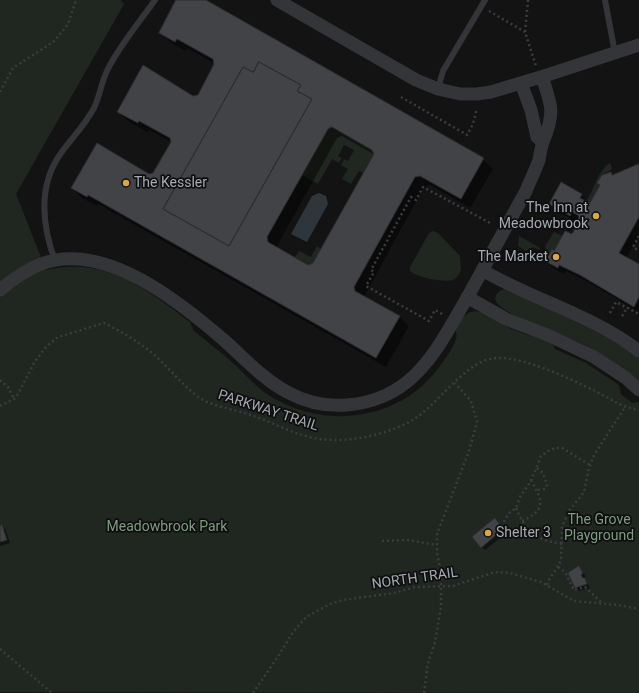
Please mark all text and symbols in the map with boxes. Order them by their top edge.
place label: The Kessler [134,175,207,191]
marker: The Kessler [121,178,131,188]
place label: The Inn at Meadowbrook [499,200,588,232]
marker: The Inn at Meadowbrook [591,211,601,221]
place label: The Market [477,249,548,265]
marker: The Market [551,252,561,262]
street label: PARKWAY TRAIL [216,387,320,435]
park label: The Grove Playground [564,512,634,544]
park label: Meadowbrook Park [107,519,227,535]
place label: Shelter 3 [496,525,551,541]
marker: Shelter 3 [483,528,493,538]
street label: NORTH TRAIL [371,565,459,593]

